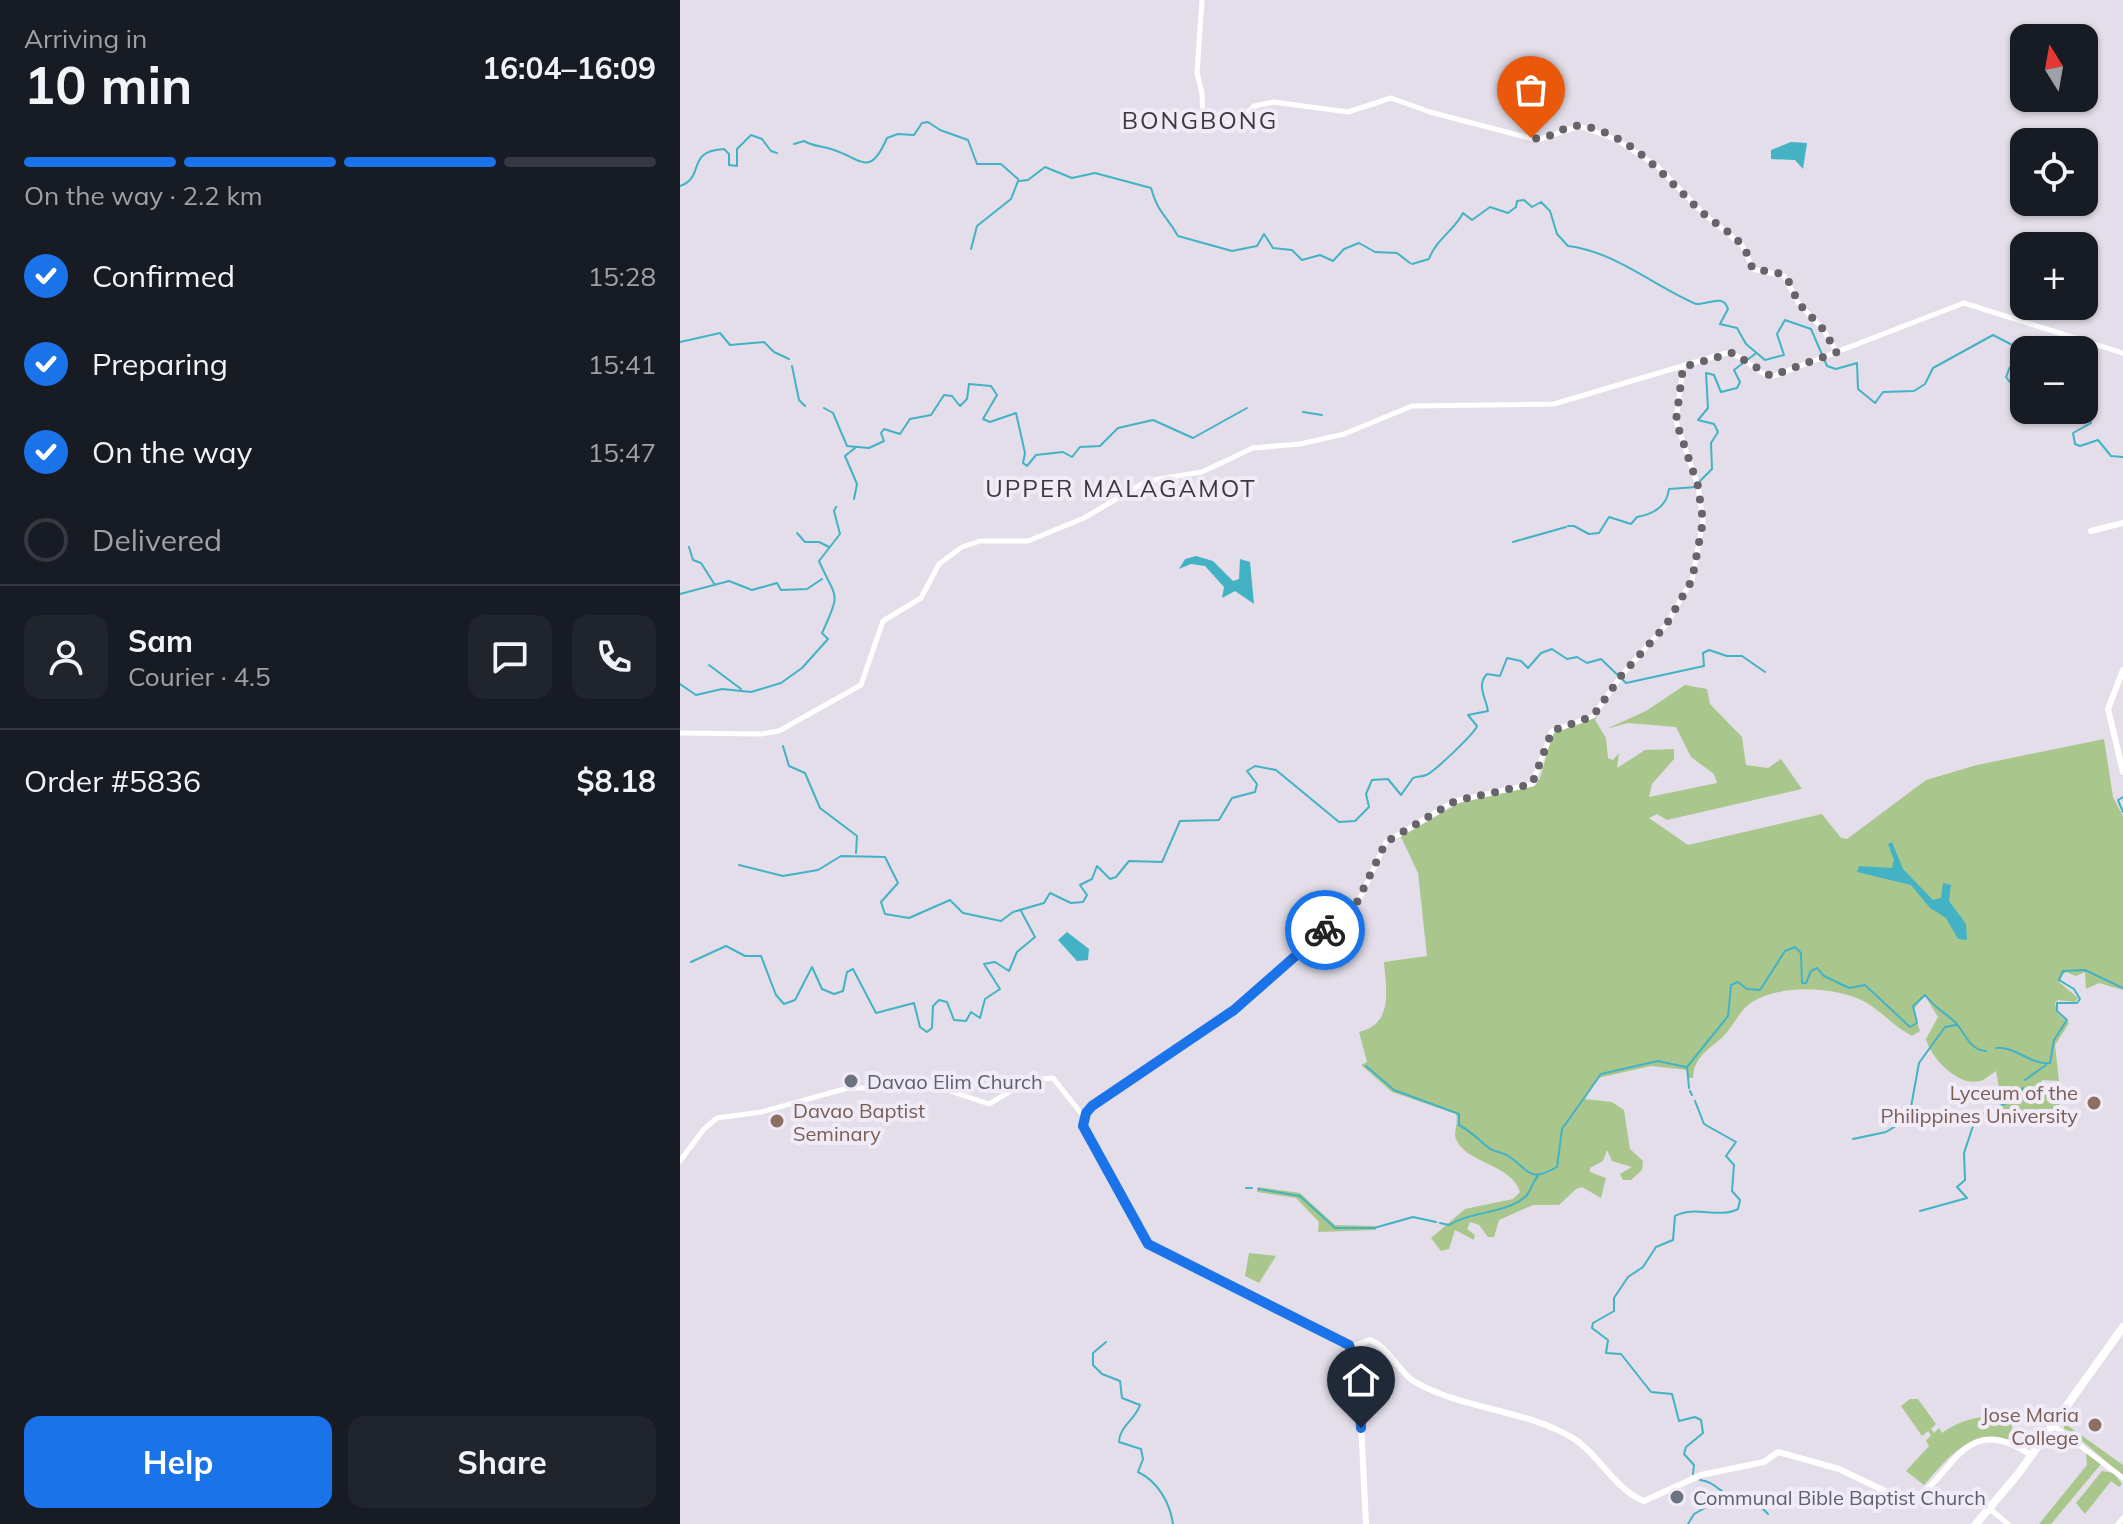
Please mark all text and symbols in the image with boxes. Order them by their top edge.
text: Arriving in [24,22,147,55]
north arrow [2010,24,2098,112]
map controls [2010,24,2098,424]
text: 16:04–16:09 [482,49,656,87]
text: 10 min [24,52,192,117]
pin [1497,56,1565,138]
icon: bag [1509,68,1553,112]
district label: BONGBONG [1122,105,1278,135]
button: locate [2010,128,2098,216]
text: On the way · 2.2 km [24,179,263,212]
button: + [2010,232,2098,320]
icon: check [24,254,68,298]
text: Confirmed [92,257,235,295]
text: 15:28 [588,260,656,293]
button: − [2010,336,2098,424]
icon: check [24,342,68,386]
text: Preparing [92,345,228,383]
text: 15:41 [588,348,656,381]
icon: check [24,430,68,474]
text: On the way [92,433,252,471]
text: 15:47 [588,436,656,469]
district label: UPPER MALAGAMOT [985,473,1257,503]
text: Delivered [92,521,222,559]
button: person [24,615,108,699]
button: chat [468,615,552,699]
button: phone [572,615,656,699]
text: Sam [128,622,193,660]
text: Courier · 4.5 [128,660,271,693]
text: Order #5836 [24,762,201,800]
text: $8.18 [577,762,656,800]
courier [1285,890,1365,970]
icon: bike [1303,908,1347,952]
place label: Davao Elim Church [867,1069,1043,1094]
marker: Davao Elim Church [842,1072,860,1090]
place label: Lyceum of the Philippines University [1880,1080,2078,1128]
marker: Lyceum of the Philippines University [2085,1094,2103,1112]
place label: Davao Baptist Seminary [793,1098,925,1146]
marker: Davao Baptist Seminary [768,1112,786,1130]
pin [1327,1346,1395,1428]
icon: home [1339,1358,1383,1402]
place label: Jose Maria College [1982,1402,2079,1450]
button: Help [24,1416,332,1508]
button: Share [348,1416,656,1508]
marker: Jose Maria College [2086,1416,2104,1434]
place label: Communal Bible Baptist Church [1693,1485,1986,1510]
marker: Communal Bible Baptist Church [1668,1488,1686,1506]

